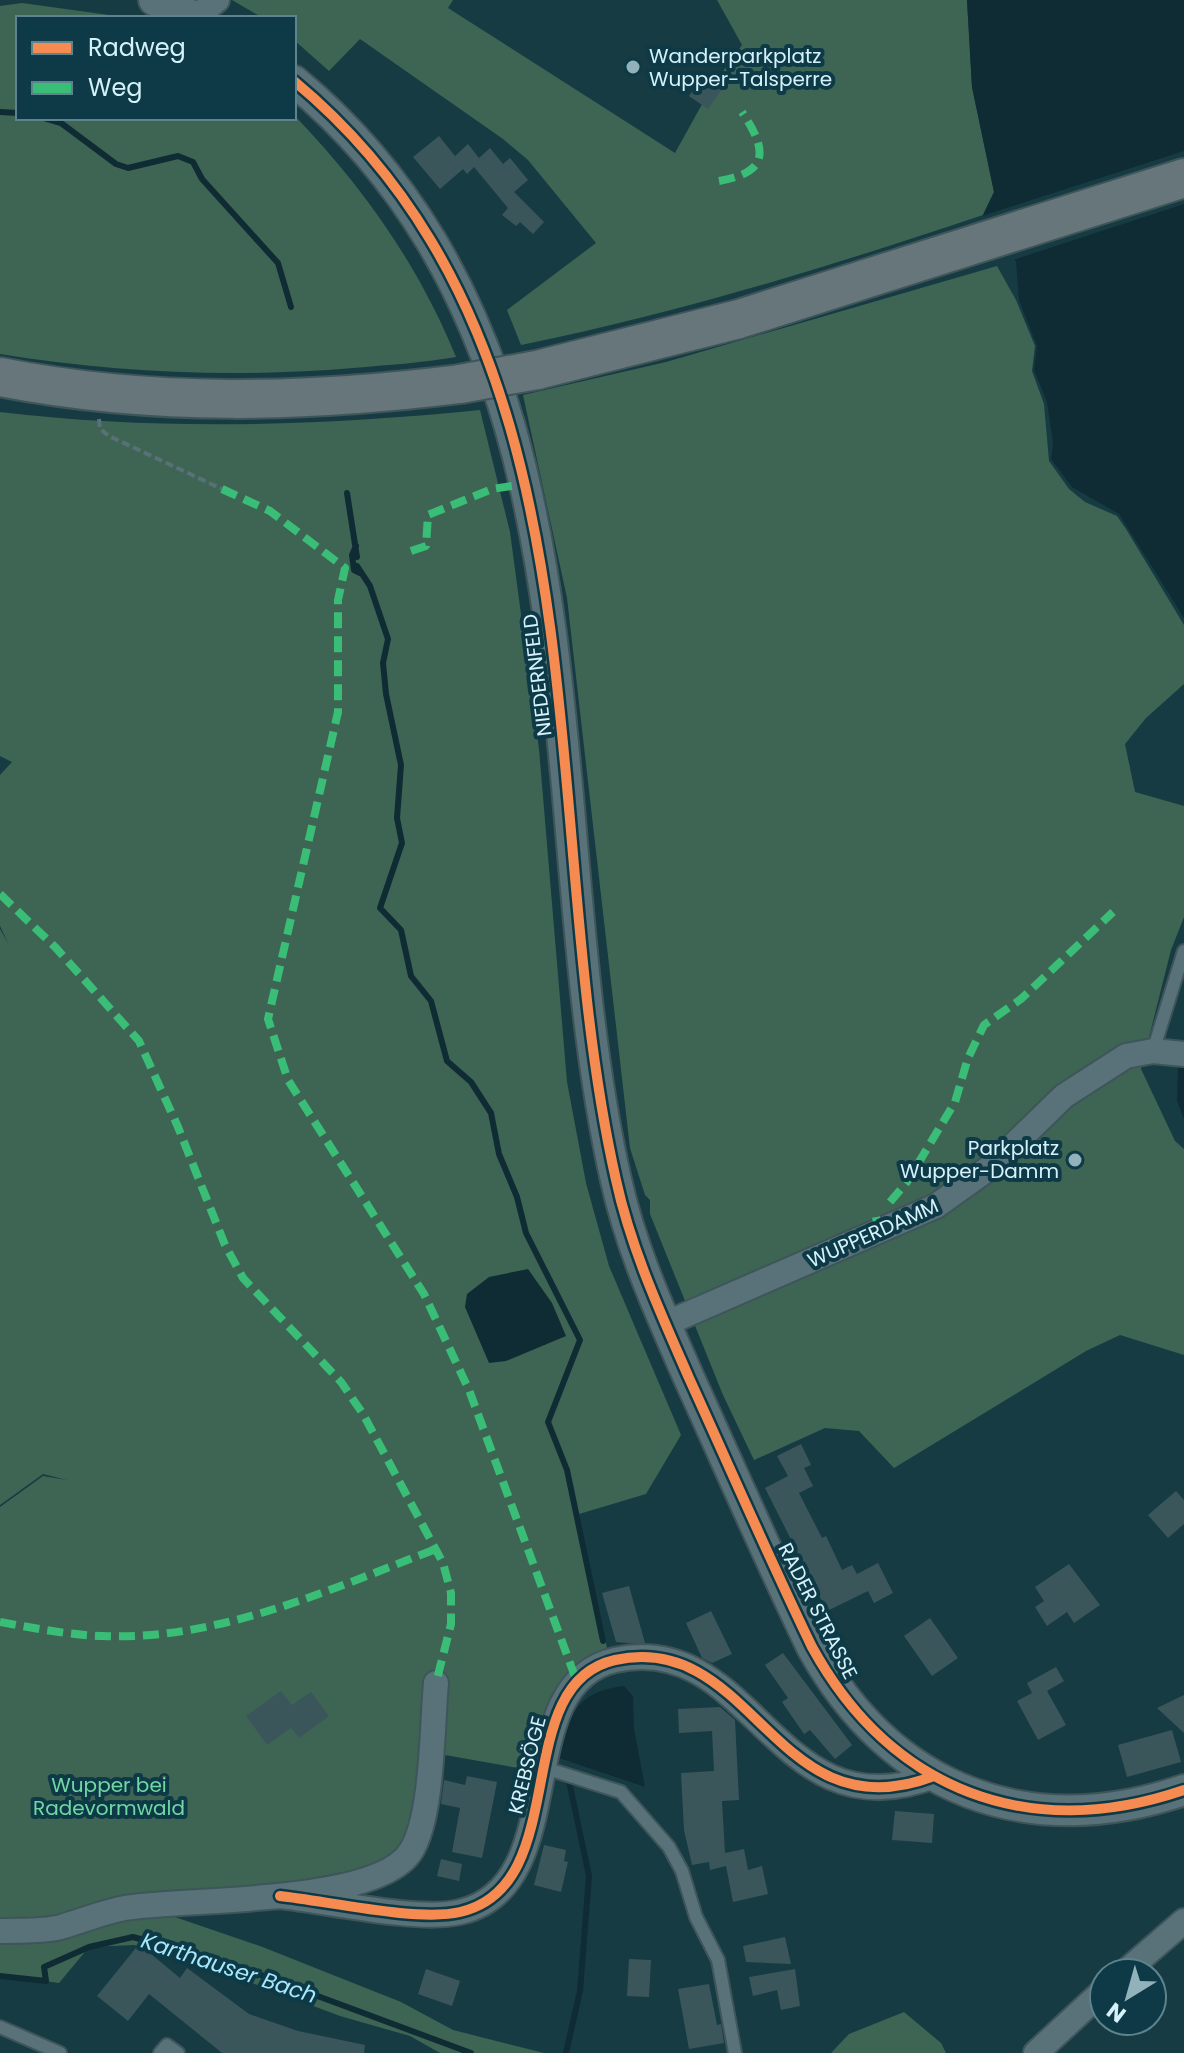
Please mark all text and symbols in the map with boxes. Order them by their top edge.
legend [16,16,296,120]
text: Radweg [88,31,186,64]
place label: Wanderparkplatz Wupper-Talsperre [649,42,832,93]
marker: Wanderparkplatz Wupper-Talsperre [624,58,642,76]
text: Weg [88,71,143,104]
street label: NIEDERNFELD [516,612,558,738]
place label: Parkplatz Wupper-Damm [900,1134,1059,1185]
marker: Parkplatz Wupper-Damm [1066,1151,1084,1169]
street label: WUPPERDAMM [803,1192,943,1274]
street label: RADER STRASSE [772,1538,864,1684]
street label: KREBSÖGE [501,1713,553,1817]
park label: Wupper bei Radevormwald [33,1771,185,1822]
water label: Karthauser Bach [137,1925,321,2011]
north arrow [1088,1957,1168,2037]
text: N [1100,1995,1132,2030]

